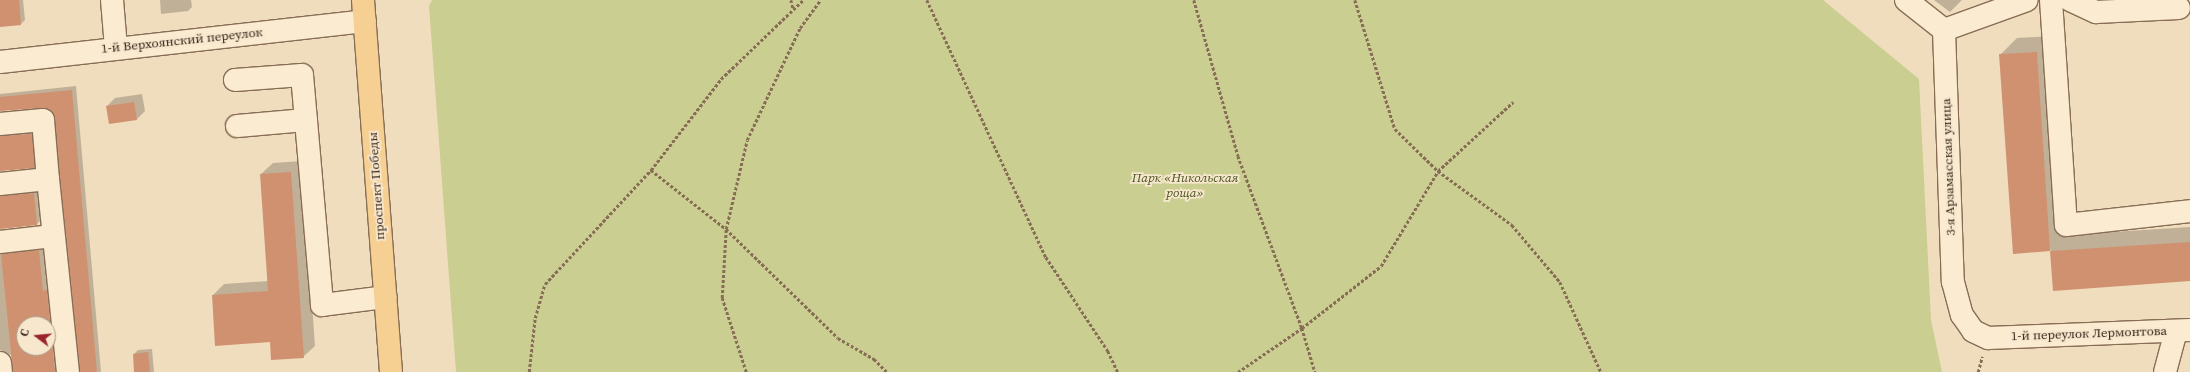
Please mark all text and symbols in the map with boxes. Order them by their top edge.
street label: 1-й Верхоянский переулок [100,25,264,57]
street label: 3-я Арзамасская улица [1939,98,1959,236]
street label: проспект Победы [365,132,389,240]
park label: Парк «Никольская роща» [1132,171,1238,202]
north arrow [16,316,56,356]
street label: 1-й переулок Лермонтова [2011,323,2167,345]
text: С [17,327,33,338]

